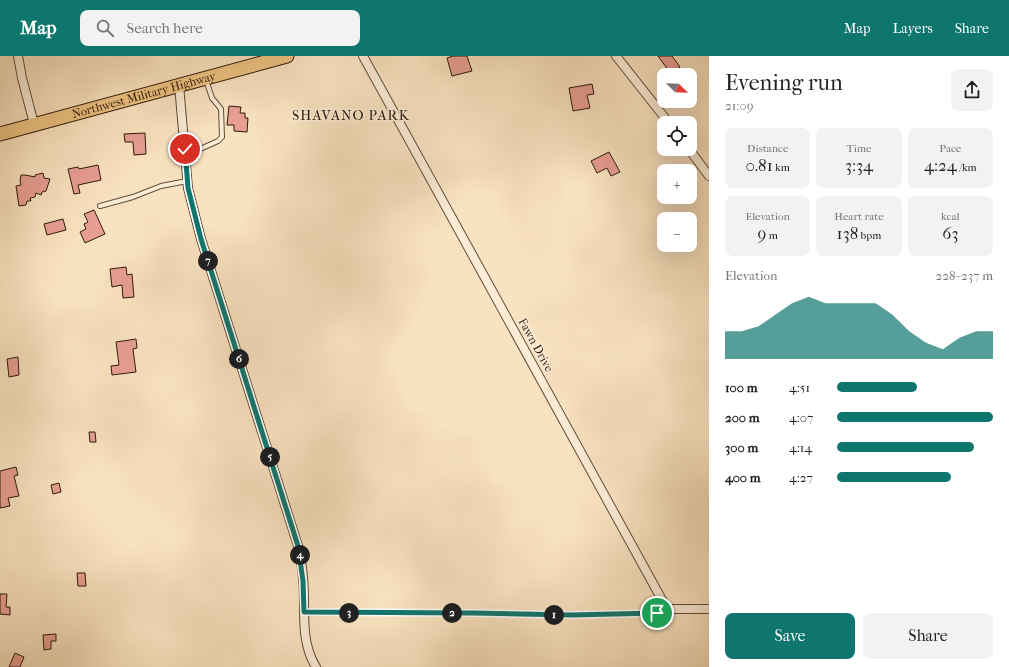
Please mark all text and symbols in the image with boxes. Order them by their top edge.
search box [80,10,360,46]
text: Map [20,17,56,39]
icon: search [94,17,116,39]
text: Search here [126,19,203,37]
text: Map [844,20,871,37]
text: Layers [893,20,933,37]
text: Share [955,20,989,37]
north arrow [657,68,697,108]
map controls [657,68,697,252]
street label: Northwest Military Highway [70,69,218,121]
button: share [951,69,993,111]
text: Evening run [725,70,843,96]
text: 21:09 [725,98,753,113]
district label: SHAVANO PARK [292,107,410,124]
button: locate [657,116,697,156]
pin [168,132,202,166]
icon: check [174,138,196,160]
text: Distance [747,142,788,155]
text: Time [846,142,871,155]
text: Pace [939,142,961,155]
text: 0.81 [745,155,773,175]
text: 3:34 [845,155,873,175]
text: 4:24 [924,155,957,175]
text: km [773,161,790,174]
text: /km [957,161,977,174]
button: + [657,164,697,204]
text: Elevation [745,210,790,223]
text: Heart rate [834,210,884,223]
text: kcal [941,210,960,223]
button: − [657,212,697,252]
text: 9 [757,223,766,243]
text: 138 [837,223,858,243]
text: 63 [942,223,958,243]
text: m [766,229,778,242]
text: bpm [858,229,881,242]
pin: 7 [198,251,218,271]
text: 7 [205,254,211,267]
text: Elevation [725,268,778,283]
text: 228–237 m [936,268,993,283]
street label: Fawn Drive [515,316,557,374]
pin: 6 [229,349,249,369]
text: 6 [236,352,242,365]
text: 100 m [725,380,758,395]
text: 4:51 [789,380,810,395]
text: 200 m [725,410,760,425]
text: 4:07 [789,410,813,425]
text: 300 m [725,440,758,455]
text: 4:14 [789,440,812,455]
pin: 5 [260,447,280,467]
text: 5 [268,450,272,463]
text: 400 m [725,470,761,485]
text: 4:27 [789,470,813,485]
pin: 4 [290,545,310,565]
text: 4 [297,548,303,561]
pin [640,596,674,630]
icon: arrive [646,602,668,624]
pin: 3 [339,603,359,623]
pin: 2 [442,603,462,623]
pin: 1 [544,605,564,625]
text: 3 [347,606,351,619]
text: 2 [449,606,455,619]
text: 1 [552,608,556,621]
button: Save [725,613,855,659]
button: Share [863,613,993,659]

